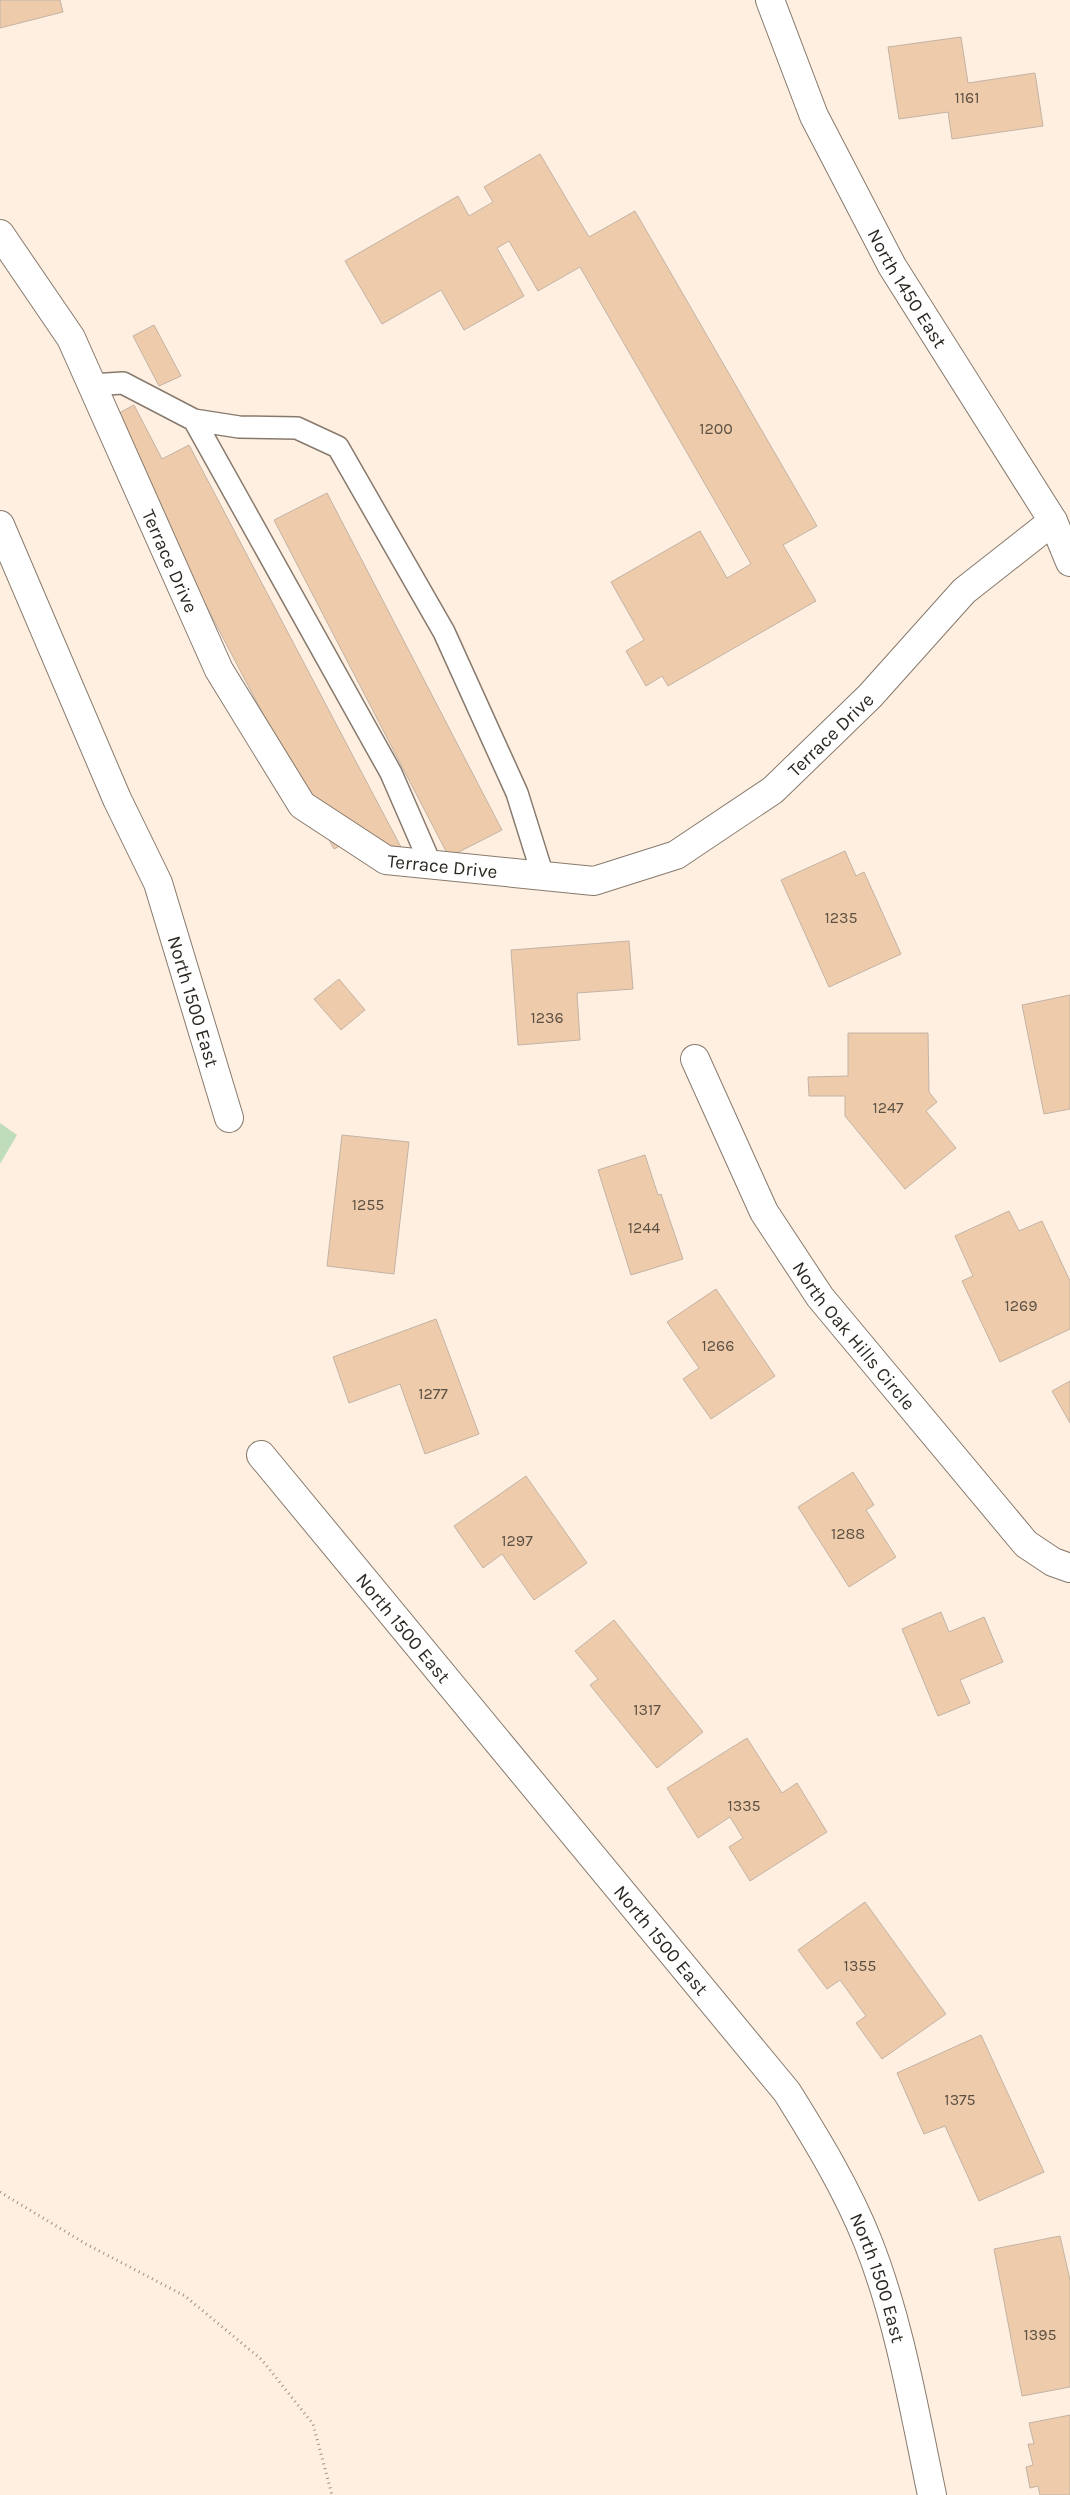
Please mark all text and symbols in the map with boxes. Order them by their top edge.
house number: 1161 [954,88,980,107]
street label: North 1450 East [863,225,951,352]
house number: 1200 [699,419,733,438]
street label: Terrace Drive [137,506,202,616]
street label: Terrace Drive [784,689,878,782]
street label: Terrace Drive [386,850,498,883]
house number: 1235 [824,908,858,927]
street label: North 1500 East [163,933,223,1070]
house number: 1236 [530,1008,564,1027]
house number: 1247 [872,1098,904,1117]
house number: 1255 [352,1195,384,1214]
house number: 1244 [628,1218,660,1237]
street label: North Oak Hills Circle [788,1258,920,1415]
house number: 1269 [1005,1296,1038,1315]
house number: 1266 [702,1336,734,1355]
house number: 1277 [418,1384,448,1403]
house number: 1288 [831,1524,865,1543]
house number: 1297 [501,1531,533,1550]
street label: North 1500 East [351,1569,455,1688]
house number: 1317 [633,1700,661,1719]
house number: 1335 [727,1796,761,1815]
street label: North 1500 East [609,1881,712,2000]
house number: 1355 [844,1956,876,1975]
house number: 1375 [944,2090,976,2109]
street label: North 1500 East [845,2210,909,2345]
house number: 1395 [1023,2325,1057,2344]

